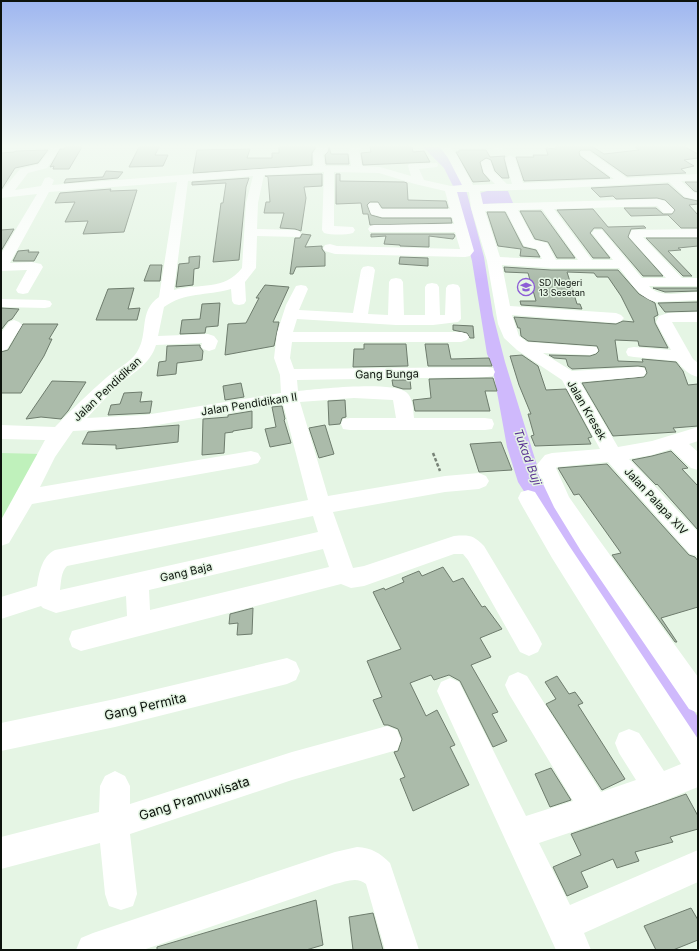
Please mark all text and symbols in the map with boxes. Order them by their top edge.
school or university icon: SD Negeri 13 Sesetan [516,277,536,297]
place label: SD Negeri 13 Sesetan [539,277,585,298]
street label: Jalan Pendidikan [70,354,144,424]
street label: Gang Bunga [355,366,419,382]
street label: Jalan Kresek [564,378,610,442]
street label: Jalan Pendidikan II [200,389,298,419]
water label: Tukad Buji [511,427,546,488]
street label: Jalan Palapa XIV [621,464,691,538]
street label: Gang Baja [159,559,213,585]
street label: Gang Permita [103,689,187,723]
street label: Gang Pramuwisata [137,773,251,823]

